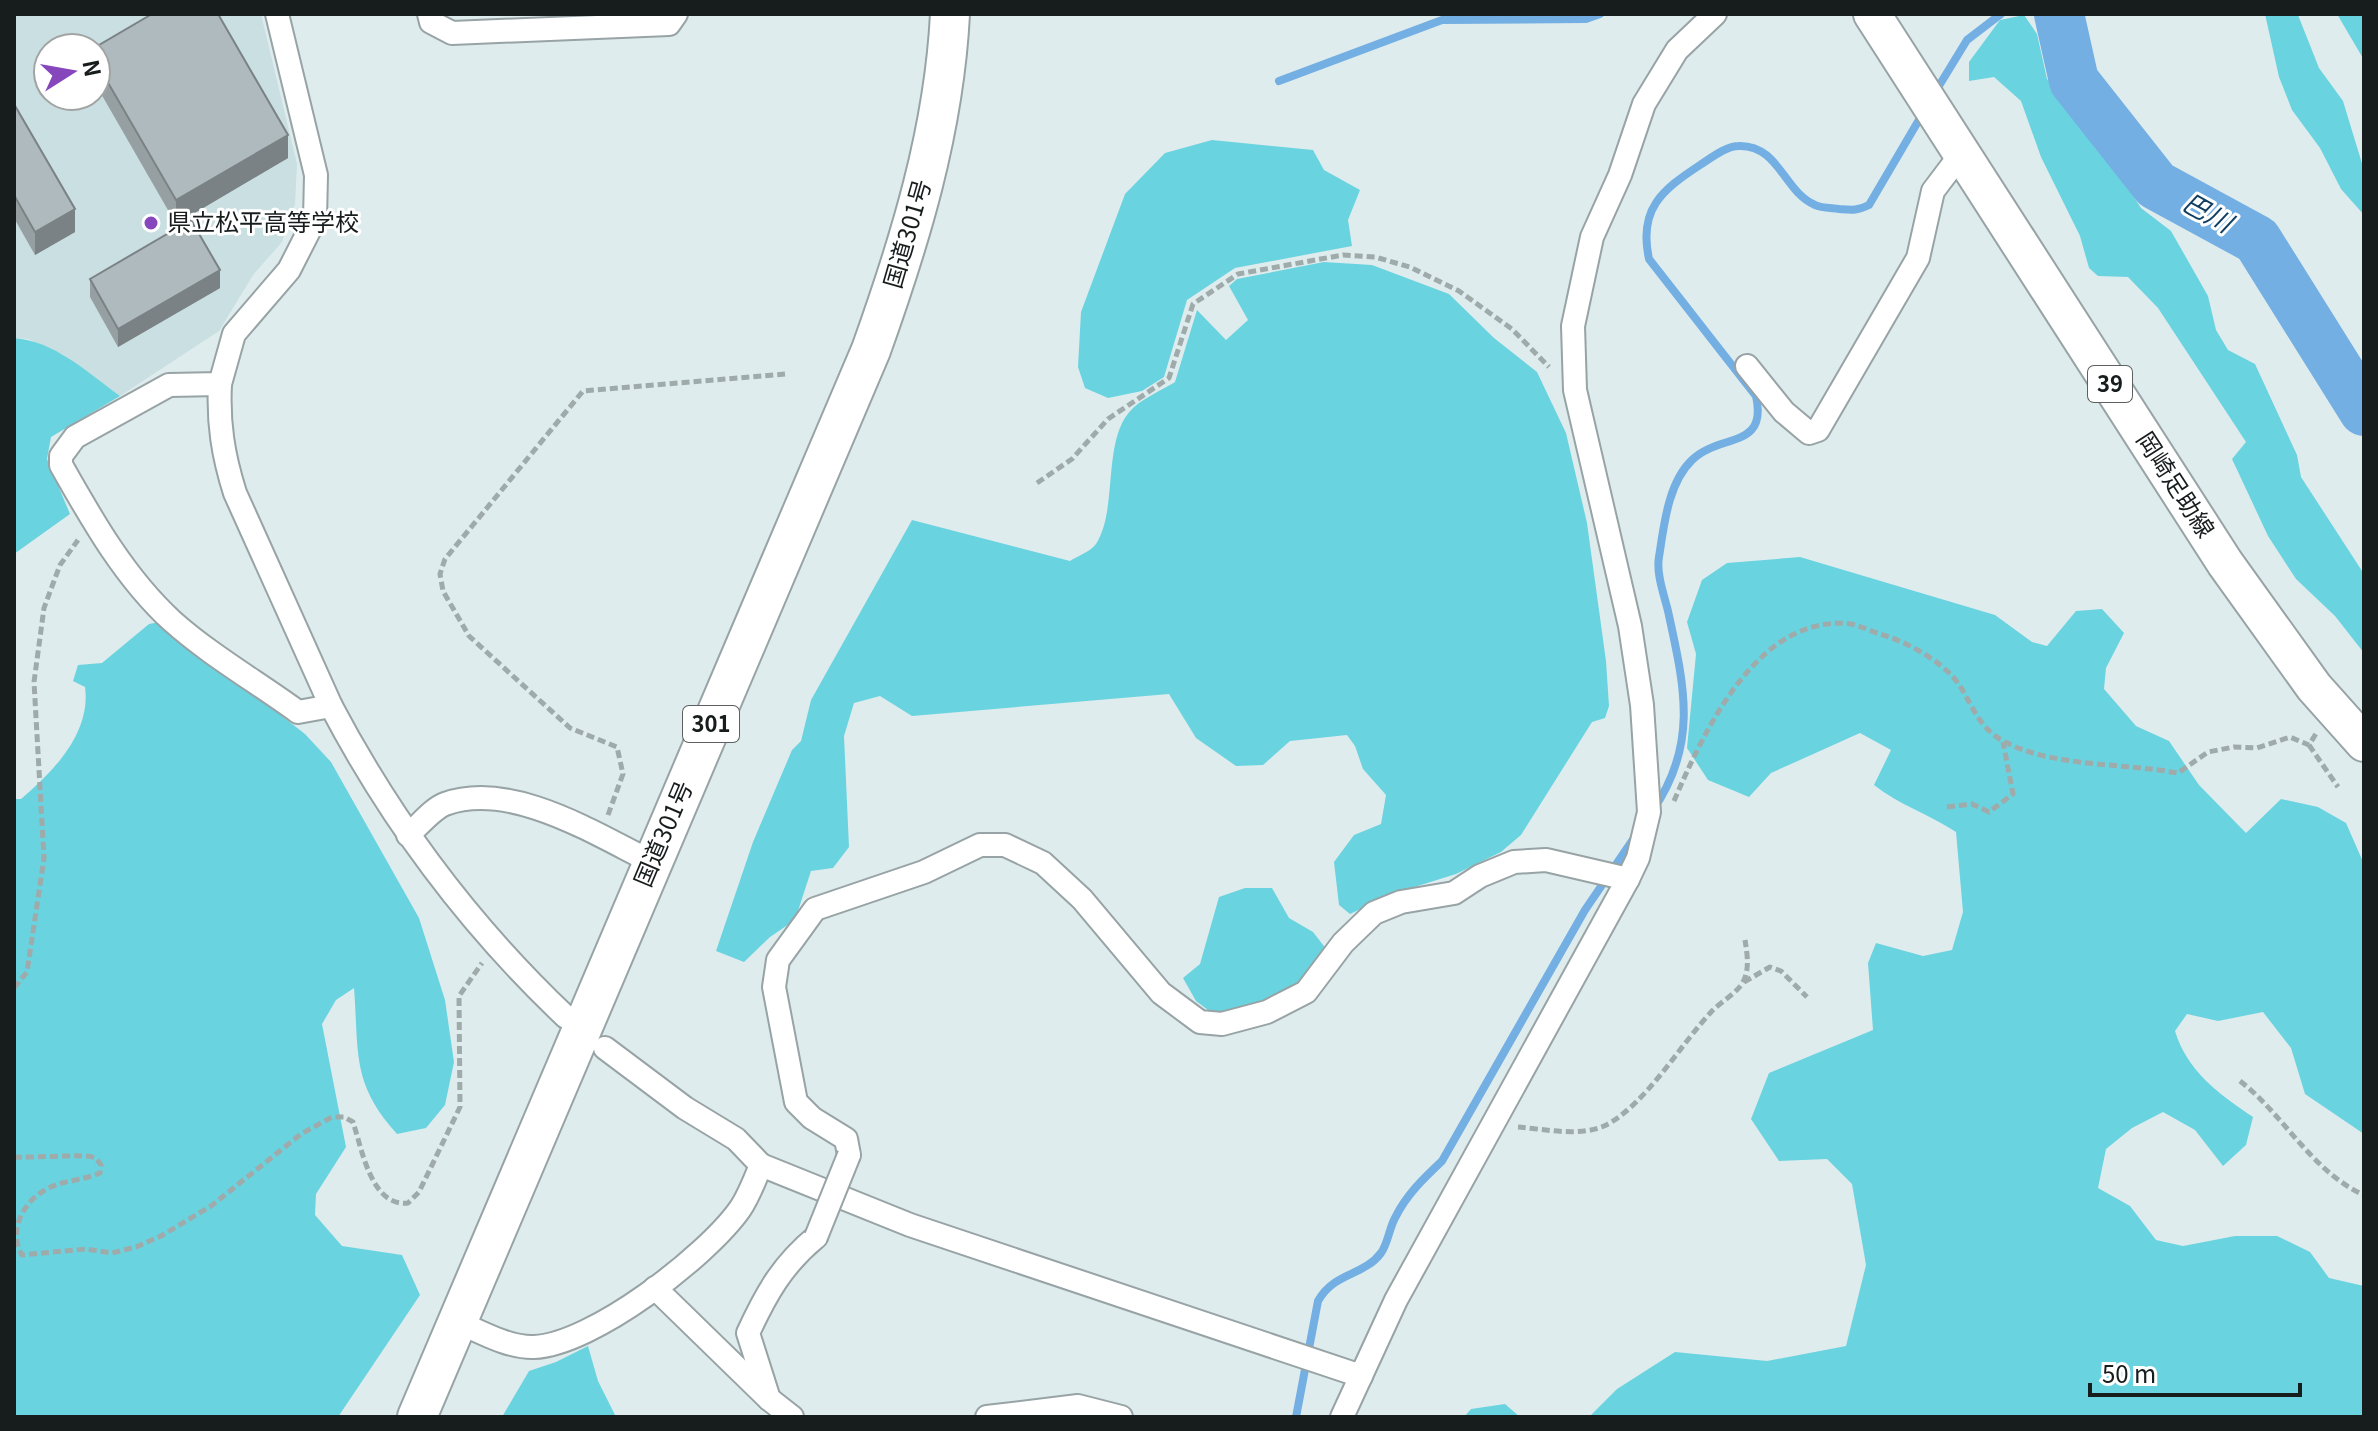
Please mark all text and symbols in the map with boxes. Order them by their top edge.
north arrow [32,32,112,112]
text: N [76,57,111,79]
street label: 国道301号 [873,175,938,292]
water label: 巴川 [2176,182,2243,241]
place label: 県立松平高等学校 [167,203,359,238]
marker: 県立松平高等学校 [142,214,160,232]
road number: 39 [2088,366,2132,402]
street label: 岡崎足助線 [2130,424,2224,543]
road number: 301 [683,706,739,742]
street label: 国道301号 [624,775,700,891]
scale bar [2090,1347,2300,1397]
text: 50 m [2102,1355,2156,1390]

